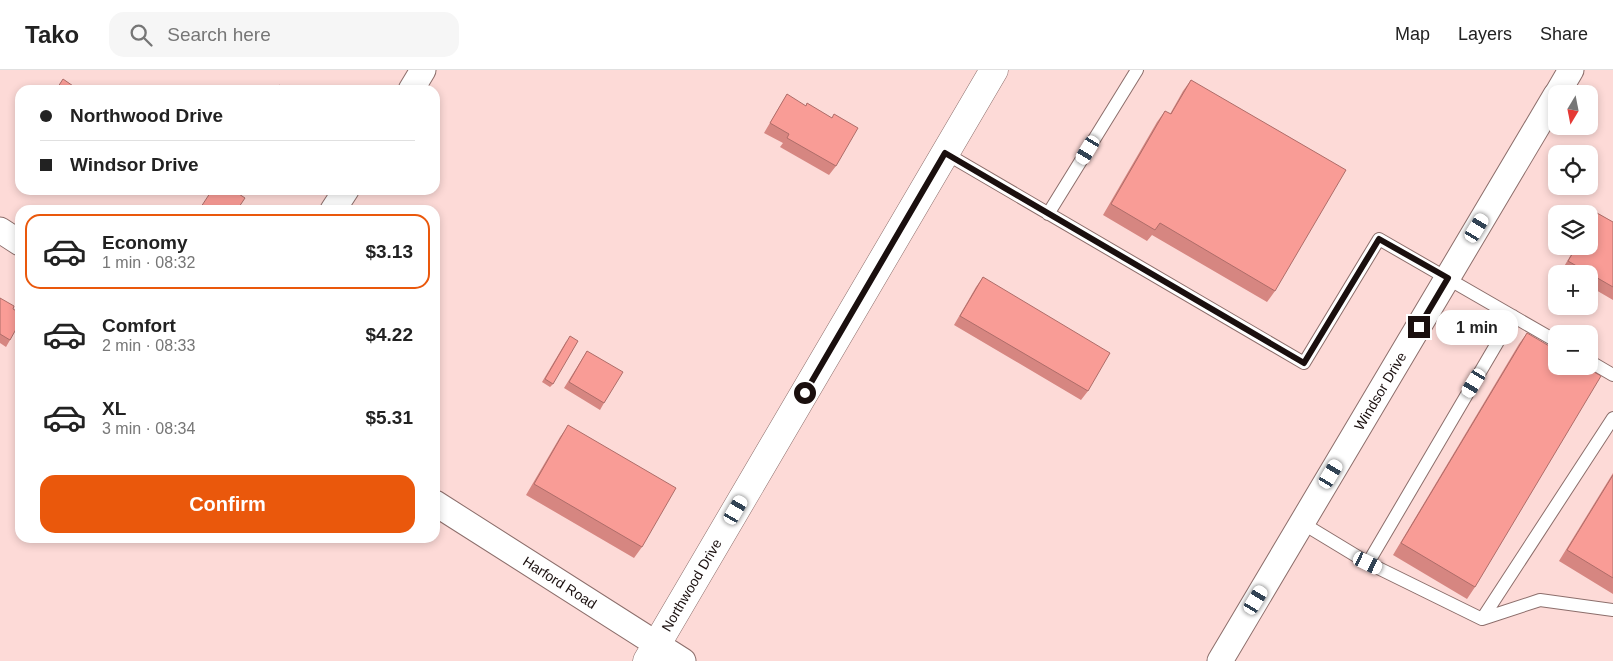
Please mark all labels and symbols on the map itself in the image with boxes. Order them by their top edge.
north arrow [1548,85,1598,135]
car [1073,133,1102,167]
car [1462,211,1491,245]
callout: 1 min [1436,310,1519,344]
route end [1408,316,1430,338]
street label: Windsor Drive [1351,349,1410,433]
car [1459,366,1488,400]
route start [794,382,816,404]
car [1316,457,1345,491]
car [722,493,749,527]
street label: Northwood Drive [658,536,725,634]
car [1351,550,1384,576]
street label: Harford Road [520,553,600,612]
car [1241,583,1270,617]

